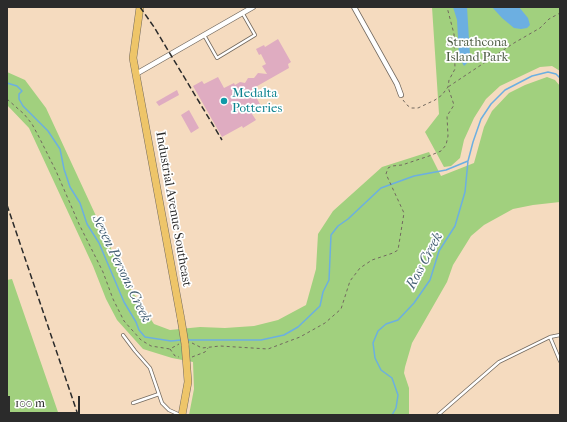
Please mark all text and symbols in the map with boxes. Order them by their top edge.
park label: Strathcona Island Park [446,35,508,66]
place label: Medalta Potteries [232,86,282,117]
marker: Medalta Potteries [219,96,229,106]
street label: Industrial Avenue Southeast [152,130,194,288]
water label: Seven Persons Creek [88,212,154,326]
water label: Ross Creek [403,230,447,292]
scale bar [10,388,82,414]
text: 100 m [15,396,45,410]

